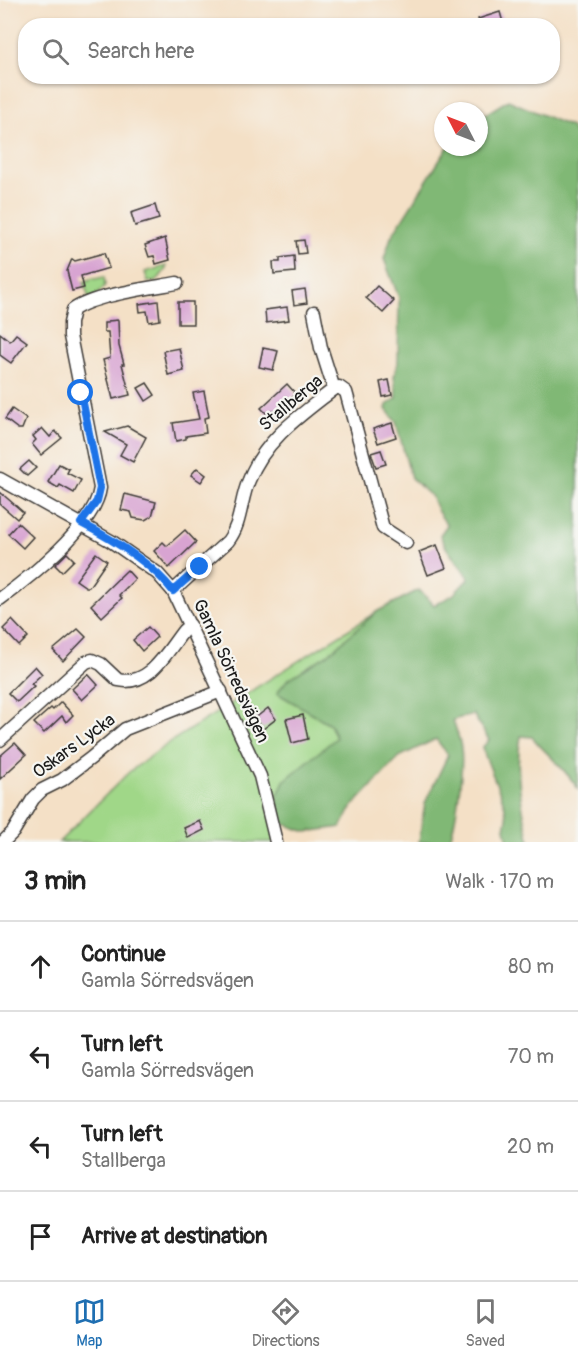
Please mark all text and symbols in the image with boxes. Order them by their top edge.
search box [18,18,560,84]
icon: search [39,35,72,68]
text: Search here [87,37,194,65]
north arrow [434,102,488,156]
street label: Stallberga [254,370,328,436]
route start [67,379,93,405]
route end [186,553,212,579]
street label: Gamla Sörredsvägen [188,596,274,746]
street label: Oskars Lycka [28,708,120,784]
text: 3 min [24,865,86,897]
text: Walk · 170 m [445,869,554,894]
text: Continue [81,940,165,968]
icon: ahead [24,950,57,983]
text: 80 m [508,954,554,979]
text: Gamla Sörredsvägen [81,968,254,993]
text: Turn left [81,1030,163,1058]
icon: left [24,1040,57,1073]
text: 70 m [508,1044,554,1069]
text: Gamla Sörredsvägen [81,1058,254,1083]
text: Turn left [81,1120,163,1148]
icon: left [24,1130,57,1163]
text: 20 m [507,1134,554,1159]
text: Stallberga [81,1148,166,1173]
icon: arrive [24,1220,57,1253]
text: Arrive at destination [81,1222,267,1250]
tab: Map [73,1295,106,1351]
tab: Directions [252,1295,320,1351]
tab: Saved [465,1295,505,1351]

